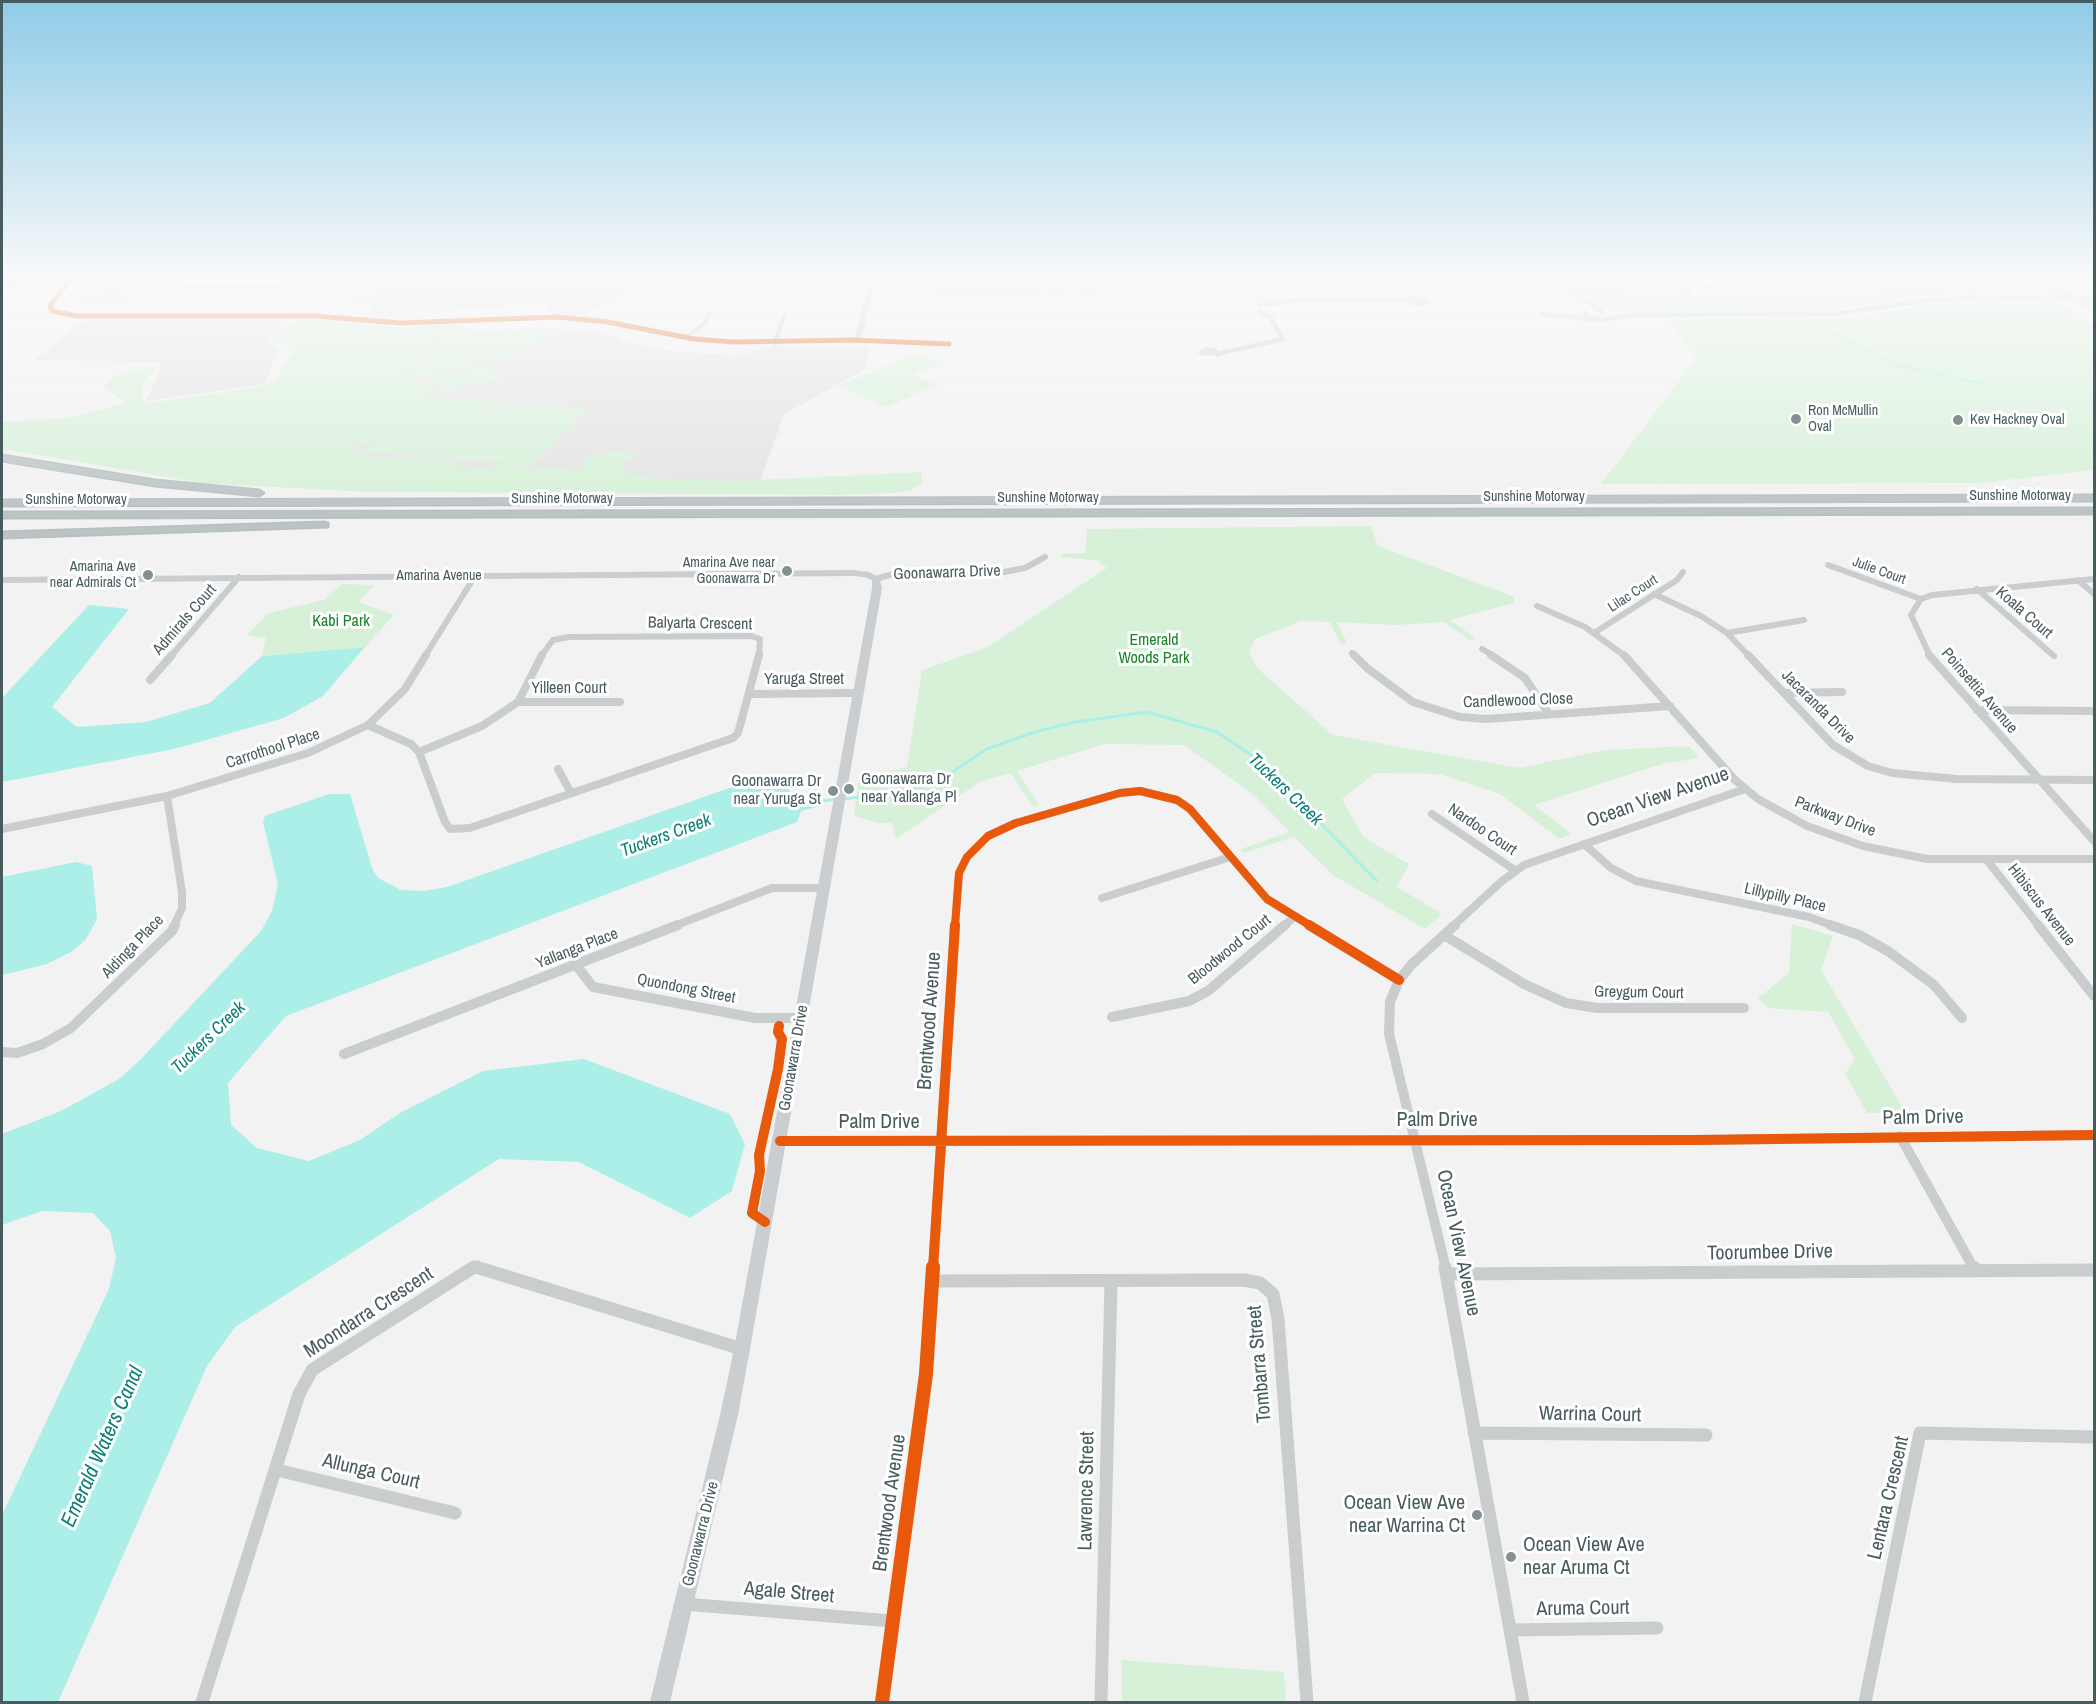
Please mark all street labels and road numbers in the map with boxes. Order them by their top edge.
street label: Sunshine Motorway [1969,488,2071,504]
street label: Sunshine Motorway [1483,489,1585,505]
street label: Sunshine Motorway [997,490,1099,506]
street label: Sunshine Motorway [511,491,613,507]
street label: Sunshine Motorway [25,492,127,508]
street label: Julie Court [1850,554,1908,588]
street label: Goonawarra Drive [893,562,1001,584]
street label: Amarina Avenue [396,568,482,584]
street label: Lilac Court [1605,572,1661,616]
street label: Admirals Court [149,581,221,659]
street label: Koala Court [1992,583,2056,643]
street label: Balyarta Crescent [648,613,752,635]
street label: Poinsettia Avenue [1937,644,2021,738]
street label: Jacaranda Drive [1777,666,1859,748]
street label: Yaruga Street [764,670,844,690]
street label: Yilleen Court [531,679,607,699]
street label: Candlewood Close [1463,689,1573,713]
street label: Carrothool Place [224,725,322,773]
street label: Ocean View Avenue [1584,762,1732,834]
street label: Parkway Drive [1792,793,1878,841]
street label: Nardoo Court [1444,800,1520,860]
street label: Hibiscus Avenue [2003,860,2079,950]
street label: Lillypilly Place [1742,879,1828,917]
street label: Aldinga Place [98,911,168,983]
street label: Bloodwood Court [1185,911,1275,989]
street label: Yallanga Place [533,925,621,973]
street label: Brentwood Avenue [913,951,947,1091]
street label: Quondong Street [635,970,737,1008]
street label: Greygum Court [1594,983,1684,1003]
street label: Goonawarra Drive [775,1004,813,1112]
street label: Palm Drive [1882,1105,1964,1131]
street label: Palm Drive [1396,1109,1478,1133]
street label: Palm Drive [838,1111,920,1135]
street label: Ocean View Avenue [1431,1168,1485,1318]
street label: Toorumbee Drive [1707,1240,1833,1266]
street label: Moondarra Crescent [300,1262,438,1364]
street label: Tombarra Street [1243,1304,1277,1424]
street label: Warrina Court [1539,1402,1641,1428]
street label: Lawrence Street [1074,1431,1100,1551]
street label: Brentwood Avenue [868,1433,912,1573]
street label: Lentara Crescent [1863,1434,1915,1562]
street label: Allunga Court [320,1449,422,1495]
street label: Goonawarra Drive [679,1480,723,1588]
street label: Agale Street [743,1577,835,1609]
street label: Aruma Court [1536,1596,1630,1622]

